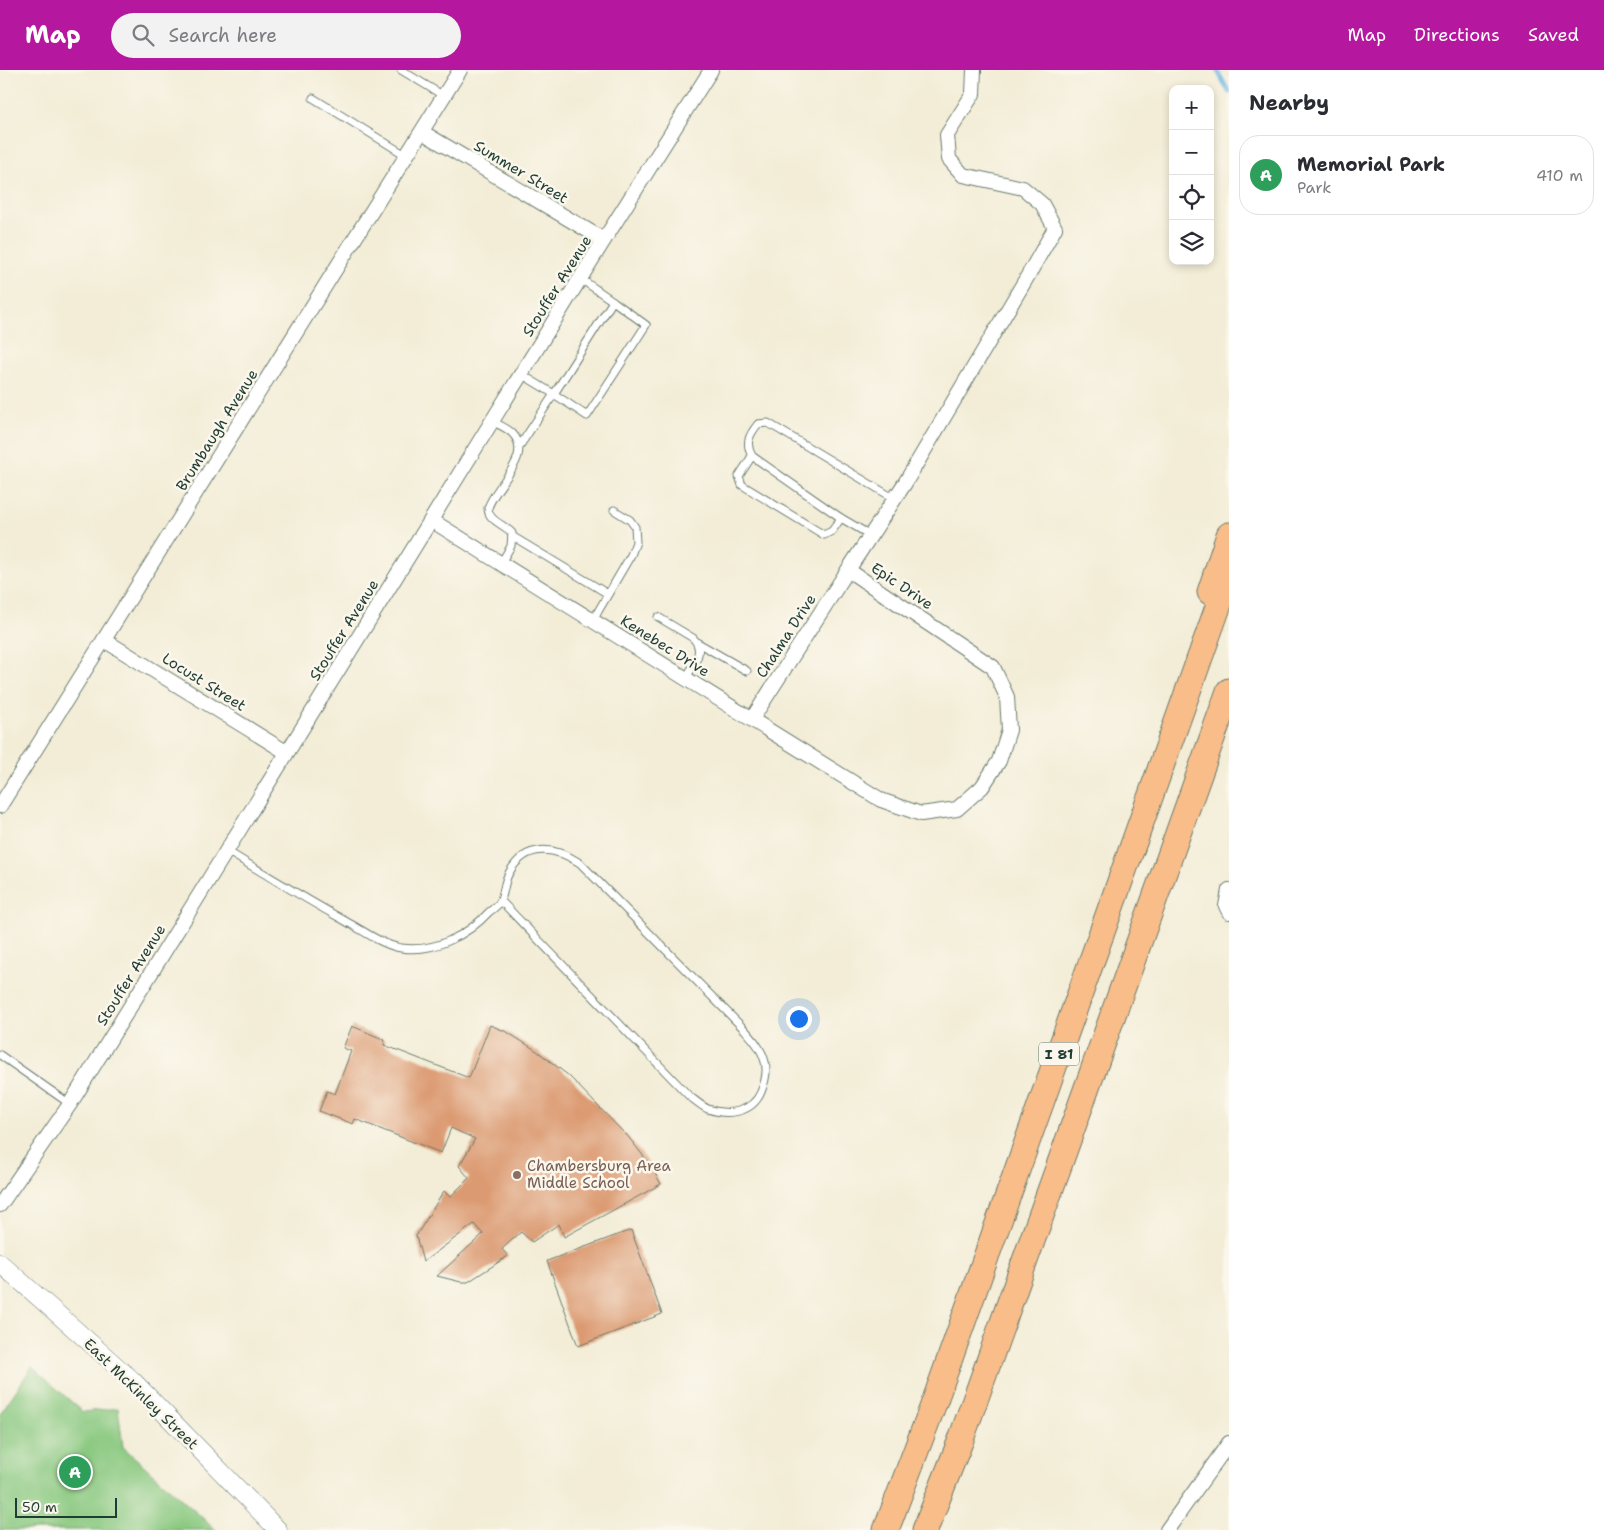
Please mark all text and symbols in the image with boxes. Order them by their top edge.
search box [111,13,461,58]
text: Map [25,19,81,51]
icon: search [129,21,157,49]
text: Search here [169,23,277,48]
text: Map [1348,23,1386,47]
text: Directions [1414,23,1500,47]
text: Saved [1528,23,1579,47]
map controls [1169,85,1214,265]
button: + [1169,85,1214,130]
text: Nearby [1249,89,1329,117]
button: − [1169,130,1214,175]
street label: Summer Street [470,136,572,208]
text: Memorial Park [1297,152,1445,177]
text: A [1260,165,1272,186]
text: 410 m [1536,165,1583,186]
button: locate [1169,175,1214,220]
text: Park [1297,177,1331,198]
button: layers [1169,220,1214,265]
street label: Stouffer Avenue [518,232,596,340]
street label: Brumbaugh Avenue [171,365,263,495]
street label: Epic Drive [867,558,937,614]
street label: Stouffer Avenue [305,576,383,684]
street label: Chalma Drive [751,590,821,682]
street label: Kenebec Drive [617,611,713,681]
street label: Locust Street [158,648,250,716]
street label: Stouffer Avenue [92,921,170,1029]
your location [786,1006,812,1032]
road number: I 81 [1039,1042,1079,1066]
place label: Chambersburg Area Middle School [527,1156,671,1193]
marker: Chambersburg Area Middle School [511,1169,523,1181]
street label: East McKinley Street [79,1334,203,1454]
pin: A [59,1453,91,1491]
scale bar [15,1495,118,1518]
text: 50 m [22,1498,57,1516]

